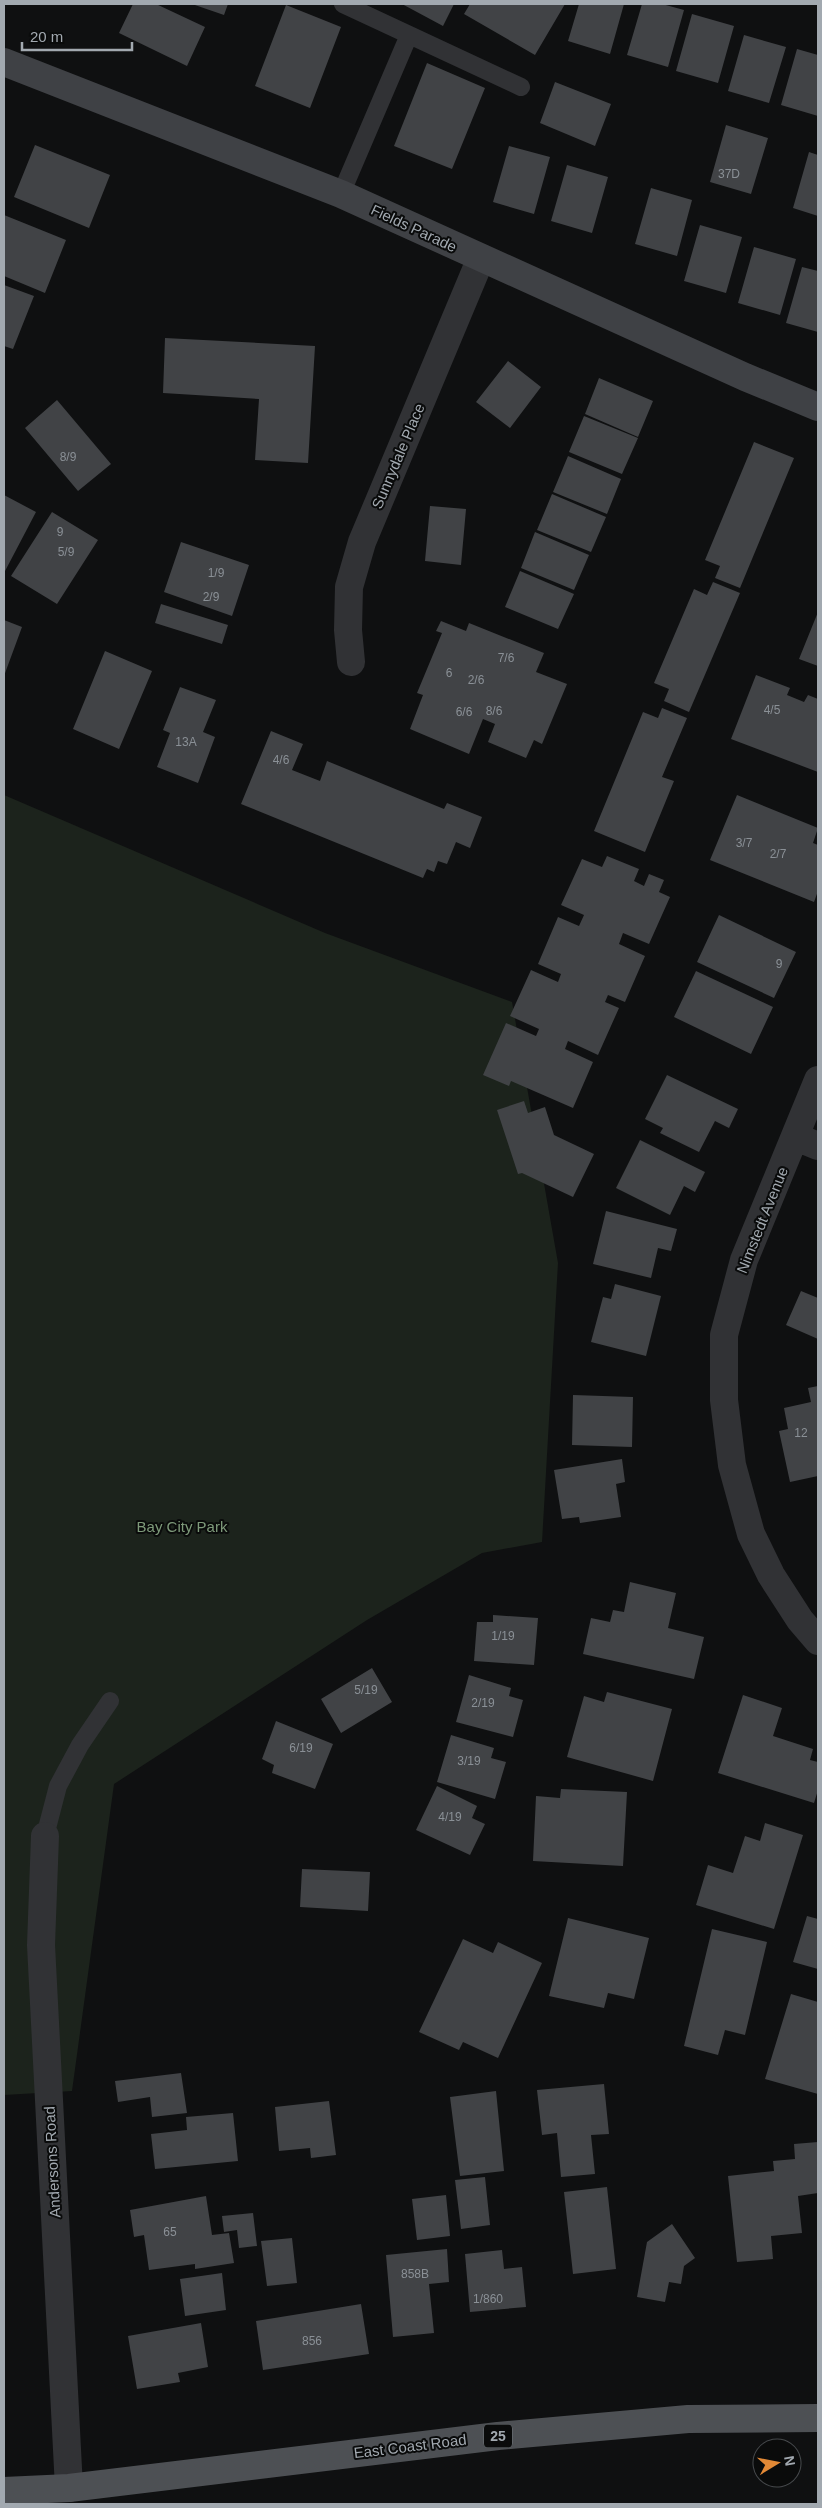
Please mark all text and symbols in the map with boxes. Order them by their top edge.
scale bar [22,20,132,52]
text: 20 m [30,28,63,45]
house number: 37D [718,167,740,181]
street label: Fields Parade [368,201,460,255]
street label: Sunnydale Place [368,401,428,511]
house number: 8/9 [60,450,77,464]
house number: 9 [57,525,64,539]
house number: 5/9 [58,545,75,559]
house number: 1/9 [208,566,225,580]
house number: 2/9 [203,590,220,604]
house number: 7/6 [498,651,515,665]
house number: 6 [446,666,453,680]
house number: 2/6 [468,673,485,687]
house number: 4/5 [764,703,781,717]
house number: 8/6 [486,704,503,718]
house number: 6/6 [456,705,473,719]
house number: 13A [175,735,197,749]
house number: 4/6 [273,753,290,767]
house number: 3/7 [736,836,753,850]
house number: 2/7 [770,847,787,861]
house number: 9 [776,957,783,971]
street label: Nimstedt Avenue [733,1164,791,1276]
house number: 12 [794,1426,808,1440]
park label: Bay City Park [137,1518,228,1535]
house number: 1/19 [491,1629,515,1643]
house number: 5/19 [354,1683,378,1697]
house number: 2/19 [471,1696,495,1710]
house number: 6/19 [289,1741,313,1755]
house number: 3/19 [457,1754,481,1768]
house number: 4/19 [438,1810,462,1824]
street label: Andersons Road [41,2106,63,2218]
house number: 65 [163,2225,177,2239]
house number: 858B [401,2267,429,2281]
house number: 1/860 [473,2292,503,2306]
house number: 856 [302,2334,322,2348]
road number: 25 [484,2424,512,2448]
street label: East Coast Road [353,2431,467,2461]
north arrow [752,2438,802,2488]
text: N [781,2454,799,2467]

